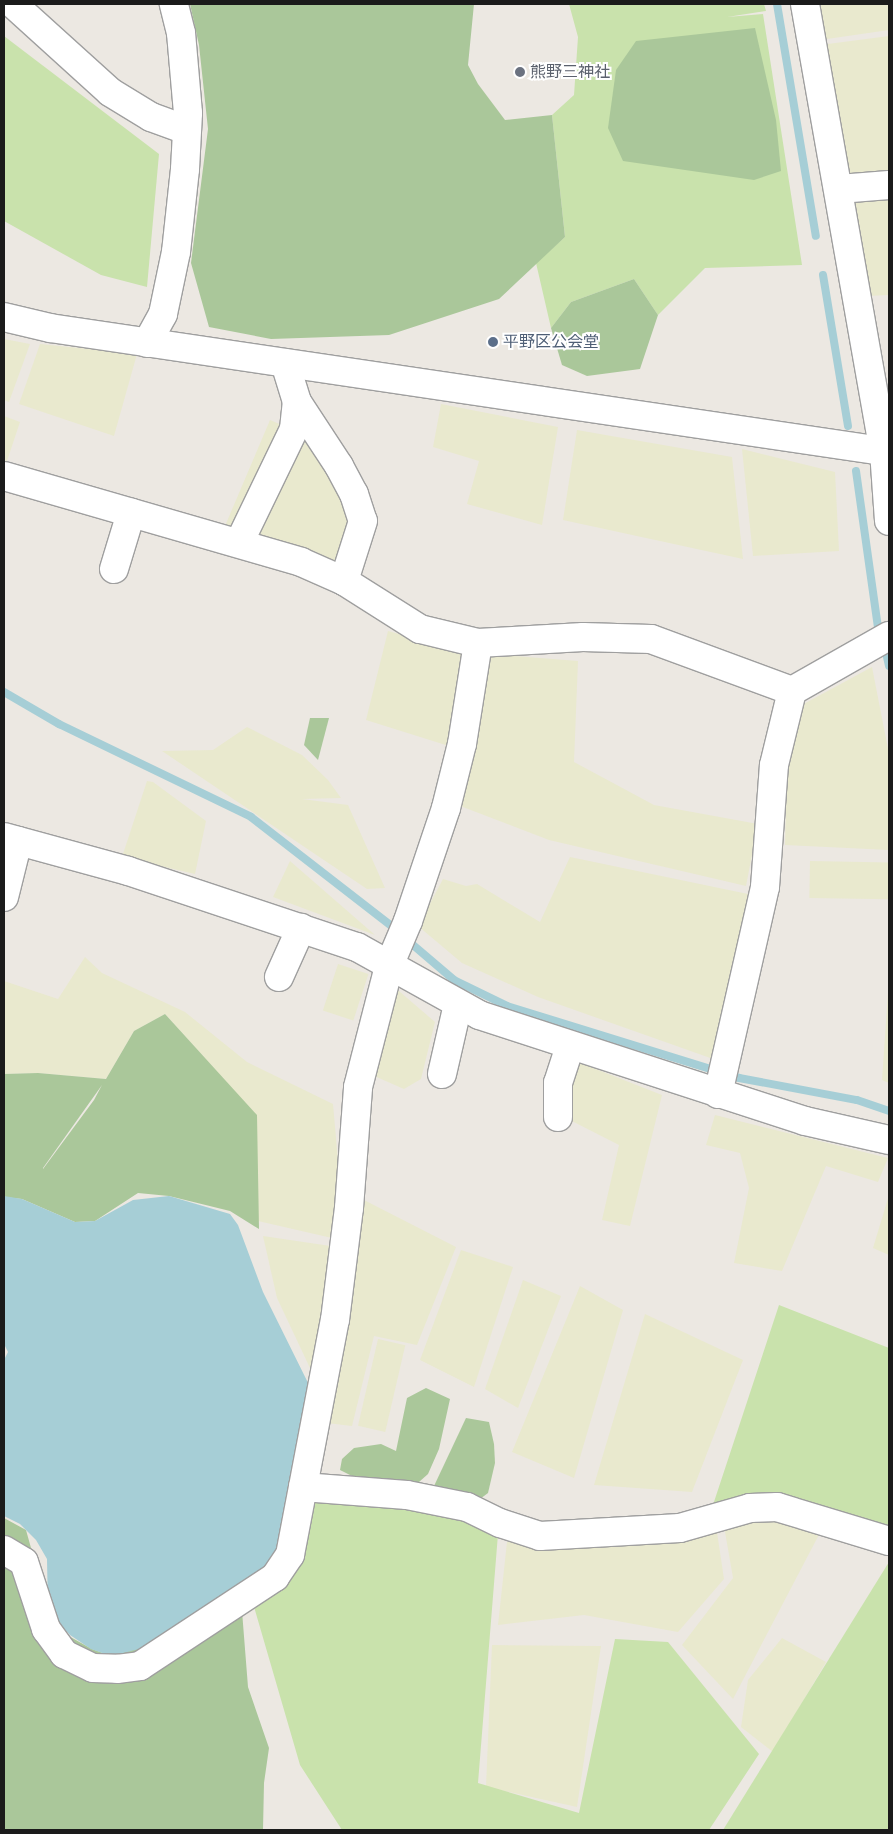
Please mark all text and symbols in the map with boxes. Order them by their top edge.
place label: 熊野三神社 [530,62,610,82]
marker: 熊野三神社 [514,66,526,78]
place label: 平野区公会堂 [503,332,599,352]
marker: 平野区公会堂 [487,336,499,348]

